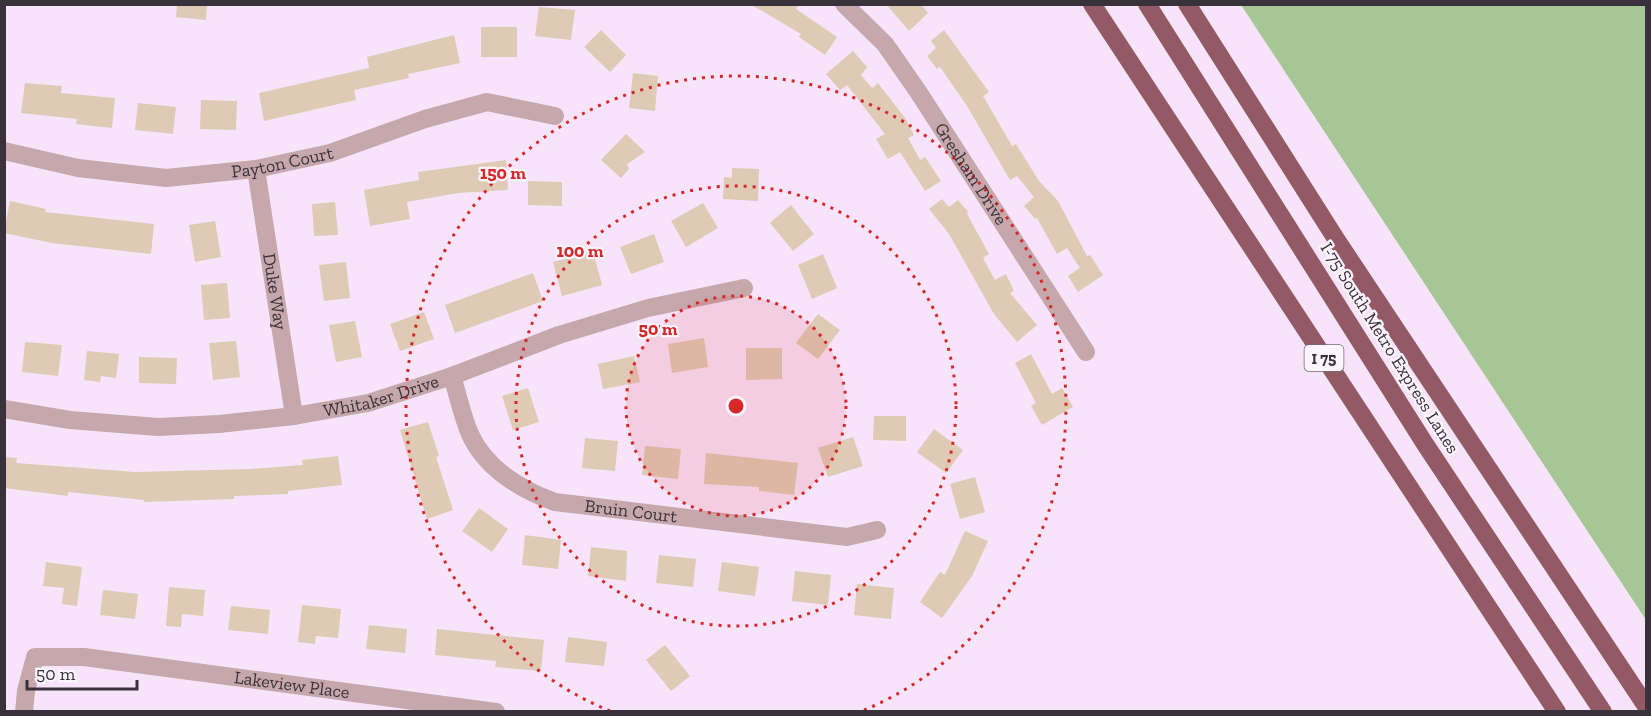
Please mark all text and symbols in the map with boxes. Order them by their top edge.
street label: Gresham Drive [930,119,1012,229]
street label: Payton Court [230,142,336,182]
text: 150 m [480,162,526,184]
street label: I-75 South Metro Express Lanes [1316,238,1464,458]
text: 100 m [556,240,604,262]
street label: Duke Way [258,252,292,332]
text: 50 m [639,318,678,340]
road number: I 75 [1304,345,1344,371]
street label: Whitaker Drive [322,370,441,422]
centre of rings [726,396,746,416]
street label: Bruin Court [583,495,679,528]
scale bar [27,653,136,691]
text: 50 m [36,663,76,685]
street label: Lakeview Place [233,666,351,703]

